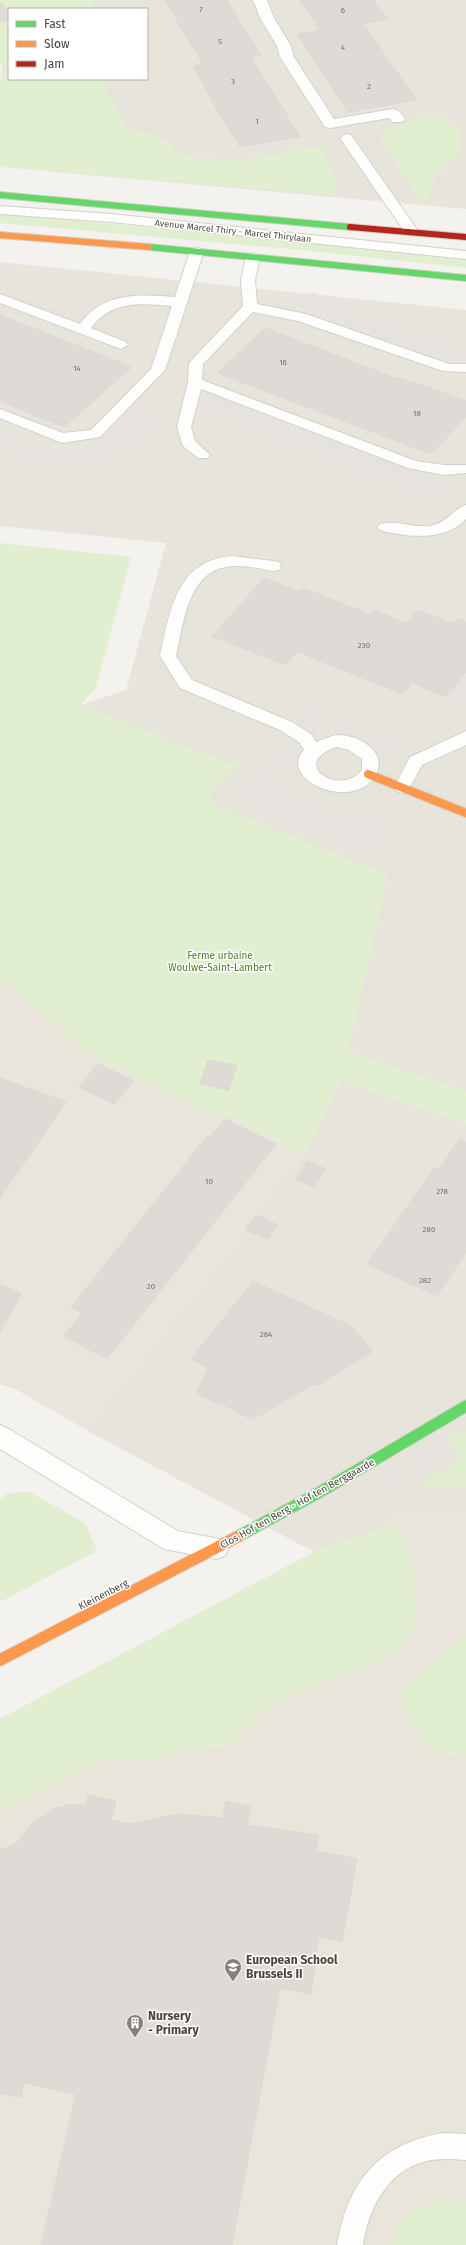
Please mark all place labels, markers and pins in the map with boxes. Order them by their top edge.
place label: European School Brussels II [246,1953,338,1981]
school or university icon: European School Brussels II [223,1957,243,1982]
place label: Nursery - Primary [148,2009,199,2037]
building icon: Nursery - Primary [125,2013,145,2038]

